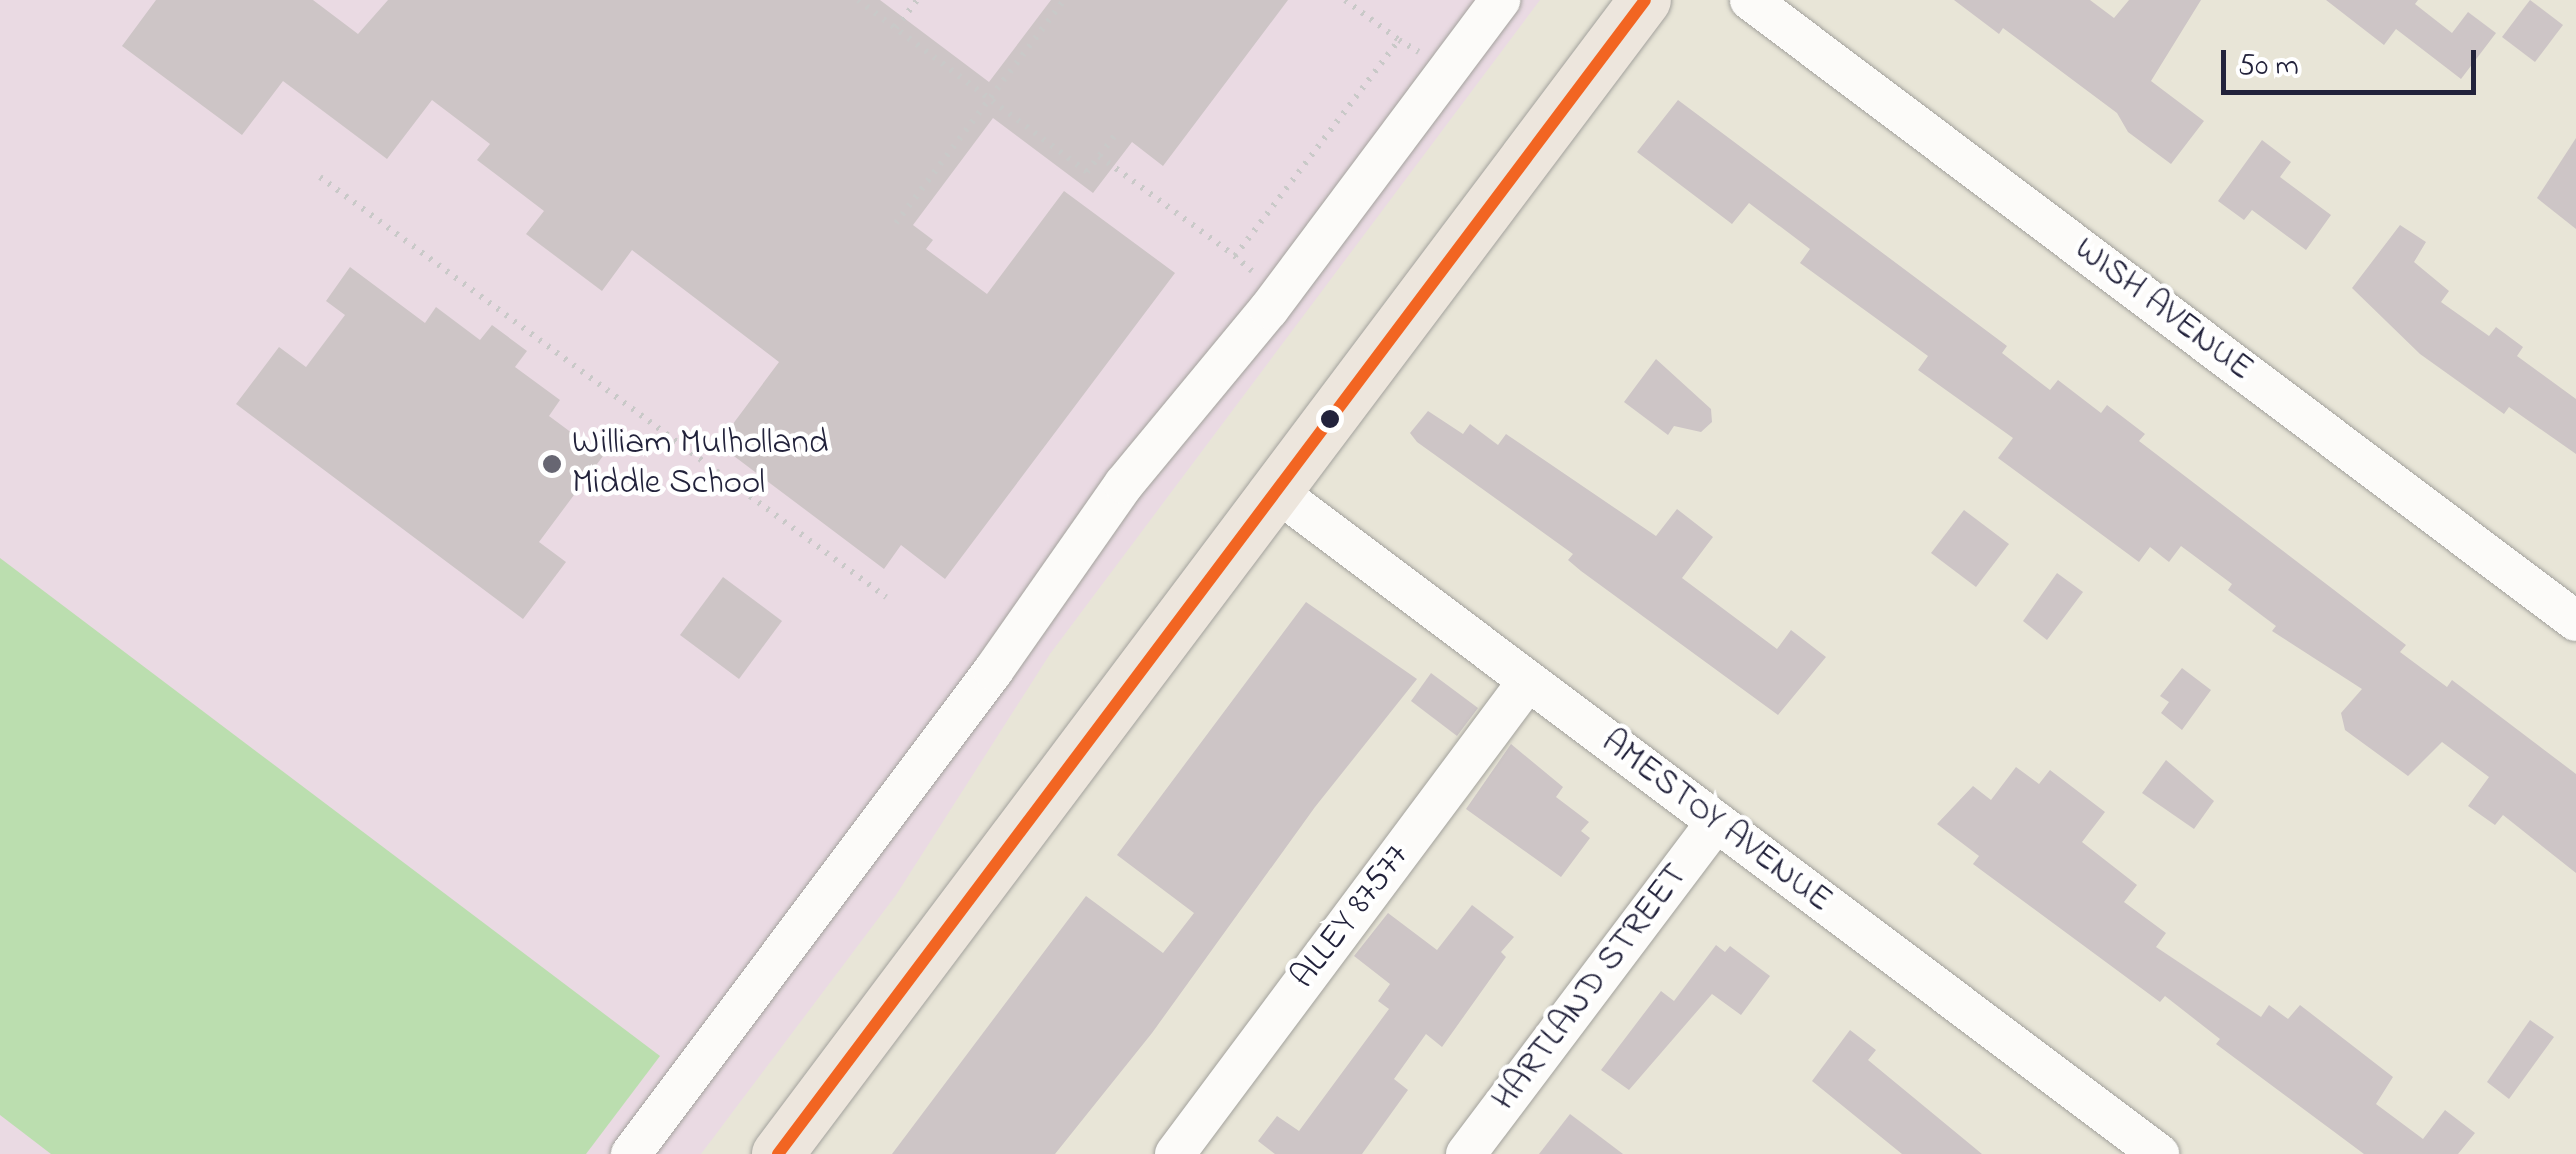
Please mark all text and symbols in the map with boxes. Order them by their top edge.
scale bar [2226,30,2481,92]
text: 50 m [2238,45,2299,89]
street label: WISH AVENUE [2065,229,2261,391]
unlabelled marker [1320,409,1340,429]
place label: William Mulholland Middle School [572,423,828,505]
marker: William Mulholland Middle School [541,453,563,475]
street label: AMESTOY AVENUE [1592,722,1840,922]
street label: ALLEY 87577 [1283,837,1419,997]
street label: HARTLAND STREET [1484,856,1698,1120]

